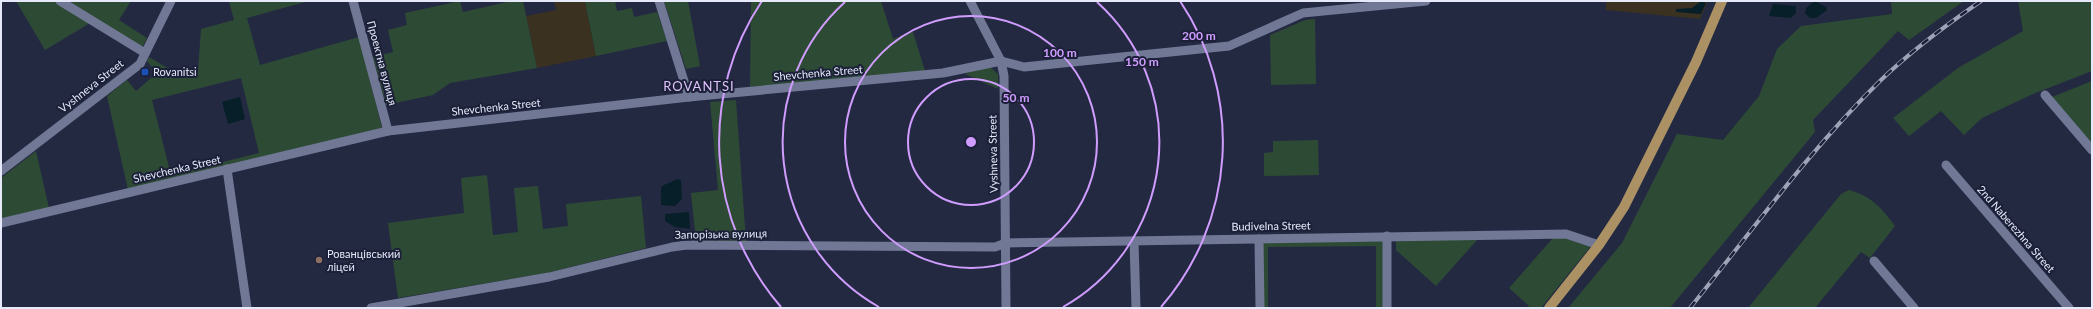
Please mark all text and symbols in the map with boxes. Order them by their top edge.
street label: Проектна вулиця [365,19,400,107]
text: 200 m [1182,28,1216,43]
text: 100 m [1043,45,1077,60]
text: 150 m [1125,54,1159,69]
street label: Vyshneva Street [56,56,126,115]
street label: Shevchenka Street [773,62,863,83]
place label: Rovanitsi [153,65,197,78]
marker: Rovanitsi [140,67,150,77]
district label: ROVANTSI [663,78,735,94]
text: 50 m [1003,90,1029,105]
street label: Shevchenka Street [451,95,541,118]
street label: Vyshneva Street [985,115,1000,193]
centre of rings [964,135,978,149]
street label: Shevchenka Street [132,152,222,185]
street label: 2nd Naberezhna Street [1975,182,2058,275]
street label: Budivelna Street [1231,218,1311,233]
street label: Запорізька вулиця [675,226,767,241]
place label: Рованцівський ліцей [327,247,400,273]
marker: Рованцівський ліцей [314,255,324,265]

